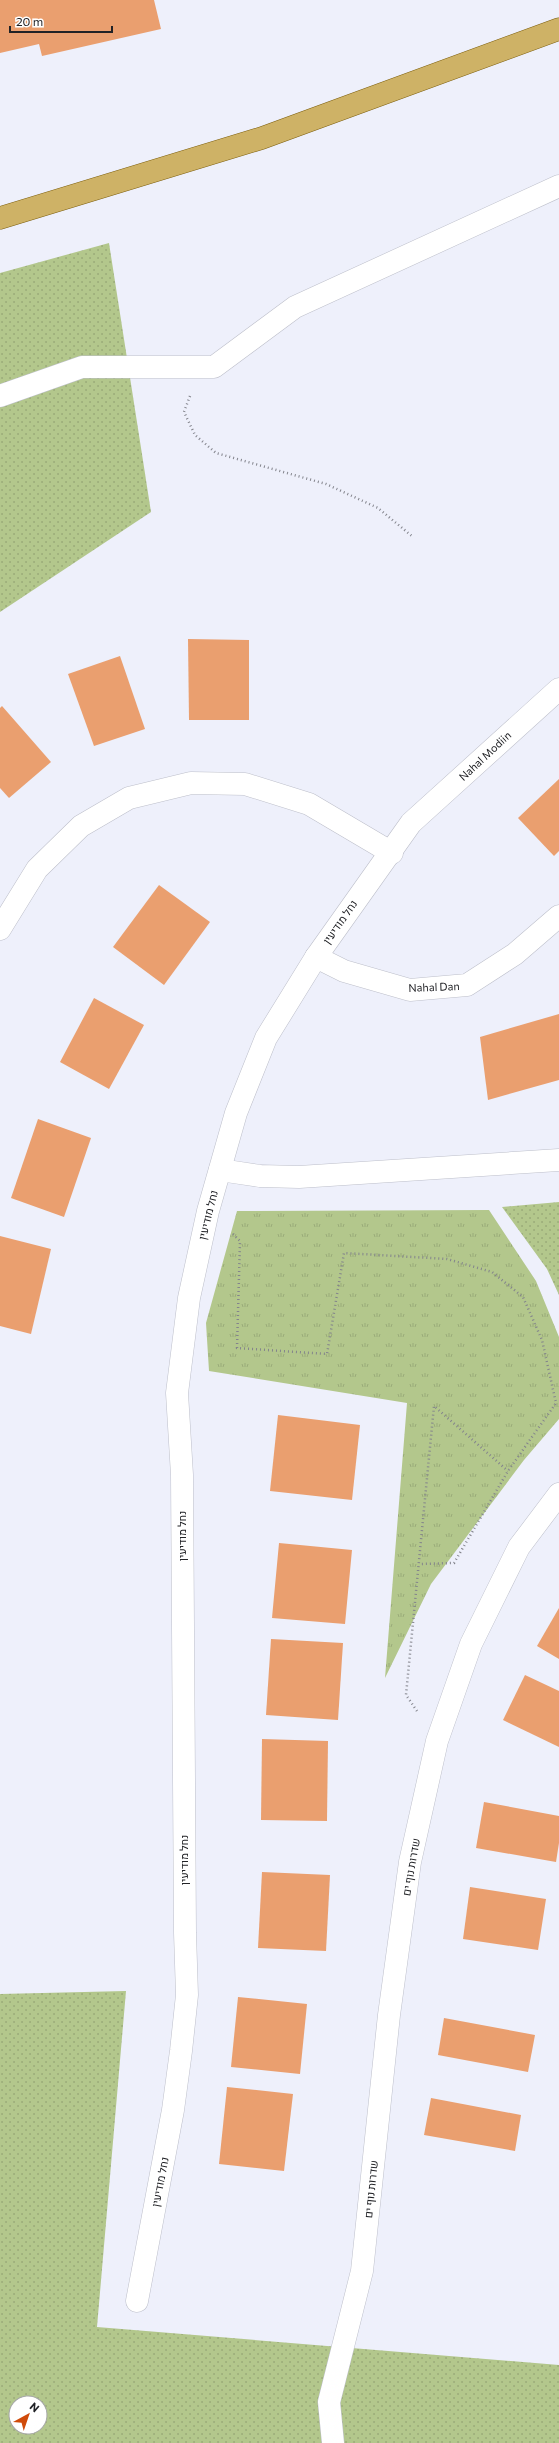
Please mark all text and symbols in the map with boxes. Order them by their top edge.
scale bar [10,8,112,34]
text: 20 m [16,14,43,28]
street label: Nahal Modiin [456,728,513,783]
street label: נחל מודיעין [320,897,359,946]
street label: Nahal Dan [408,979,460,994]
street label: נחל מודיעין [195,1189,220,1241]
street label: נחל מודיעין [175,1511,188,1561]
street label: נחל מודיעין [177,1835,190,1885]
street label: שדרות נוף ים [399,1837,422,1897]
street label: נחל מודיעין [148,2156,171,2208]
street label: שדרות נוף ים [361,2159,380,2219]
north arrow [8,2395,48,2435]
text: N [27,2399,42,2415]

